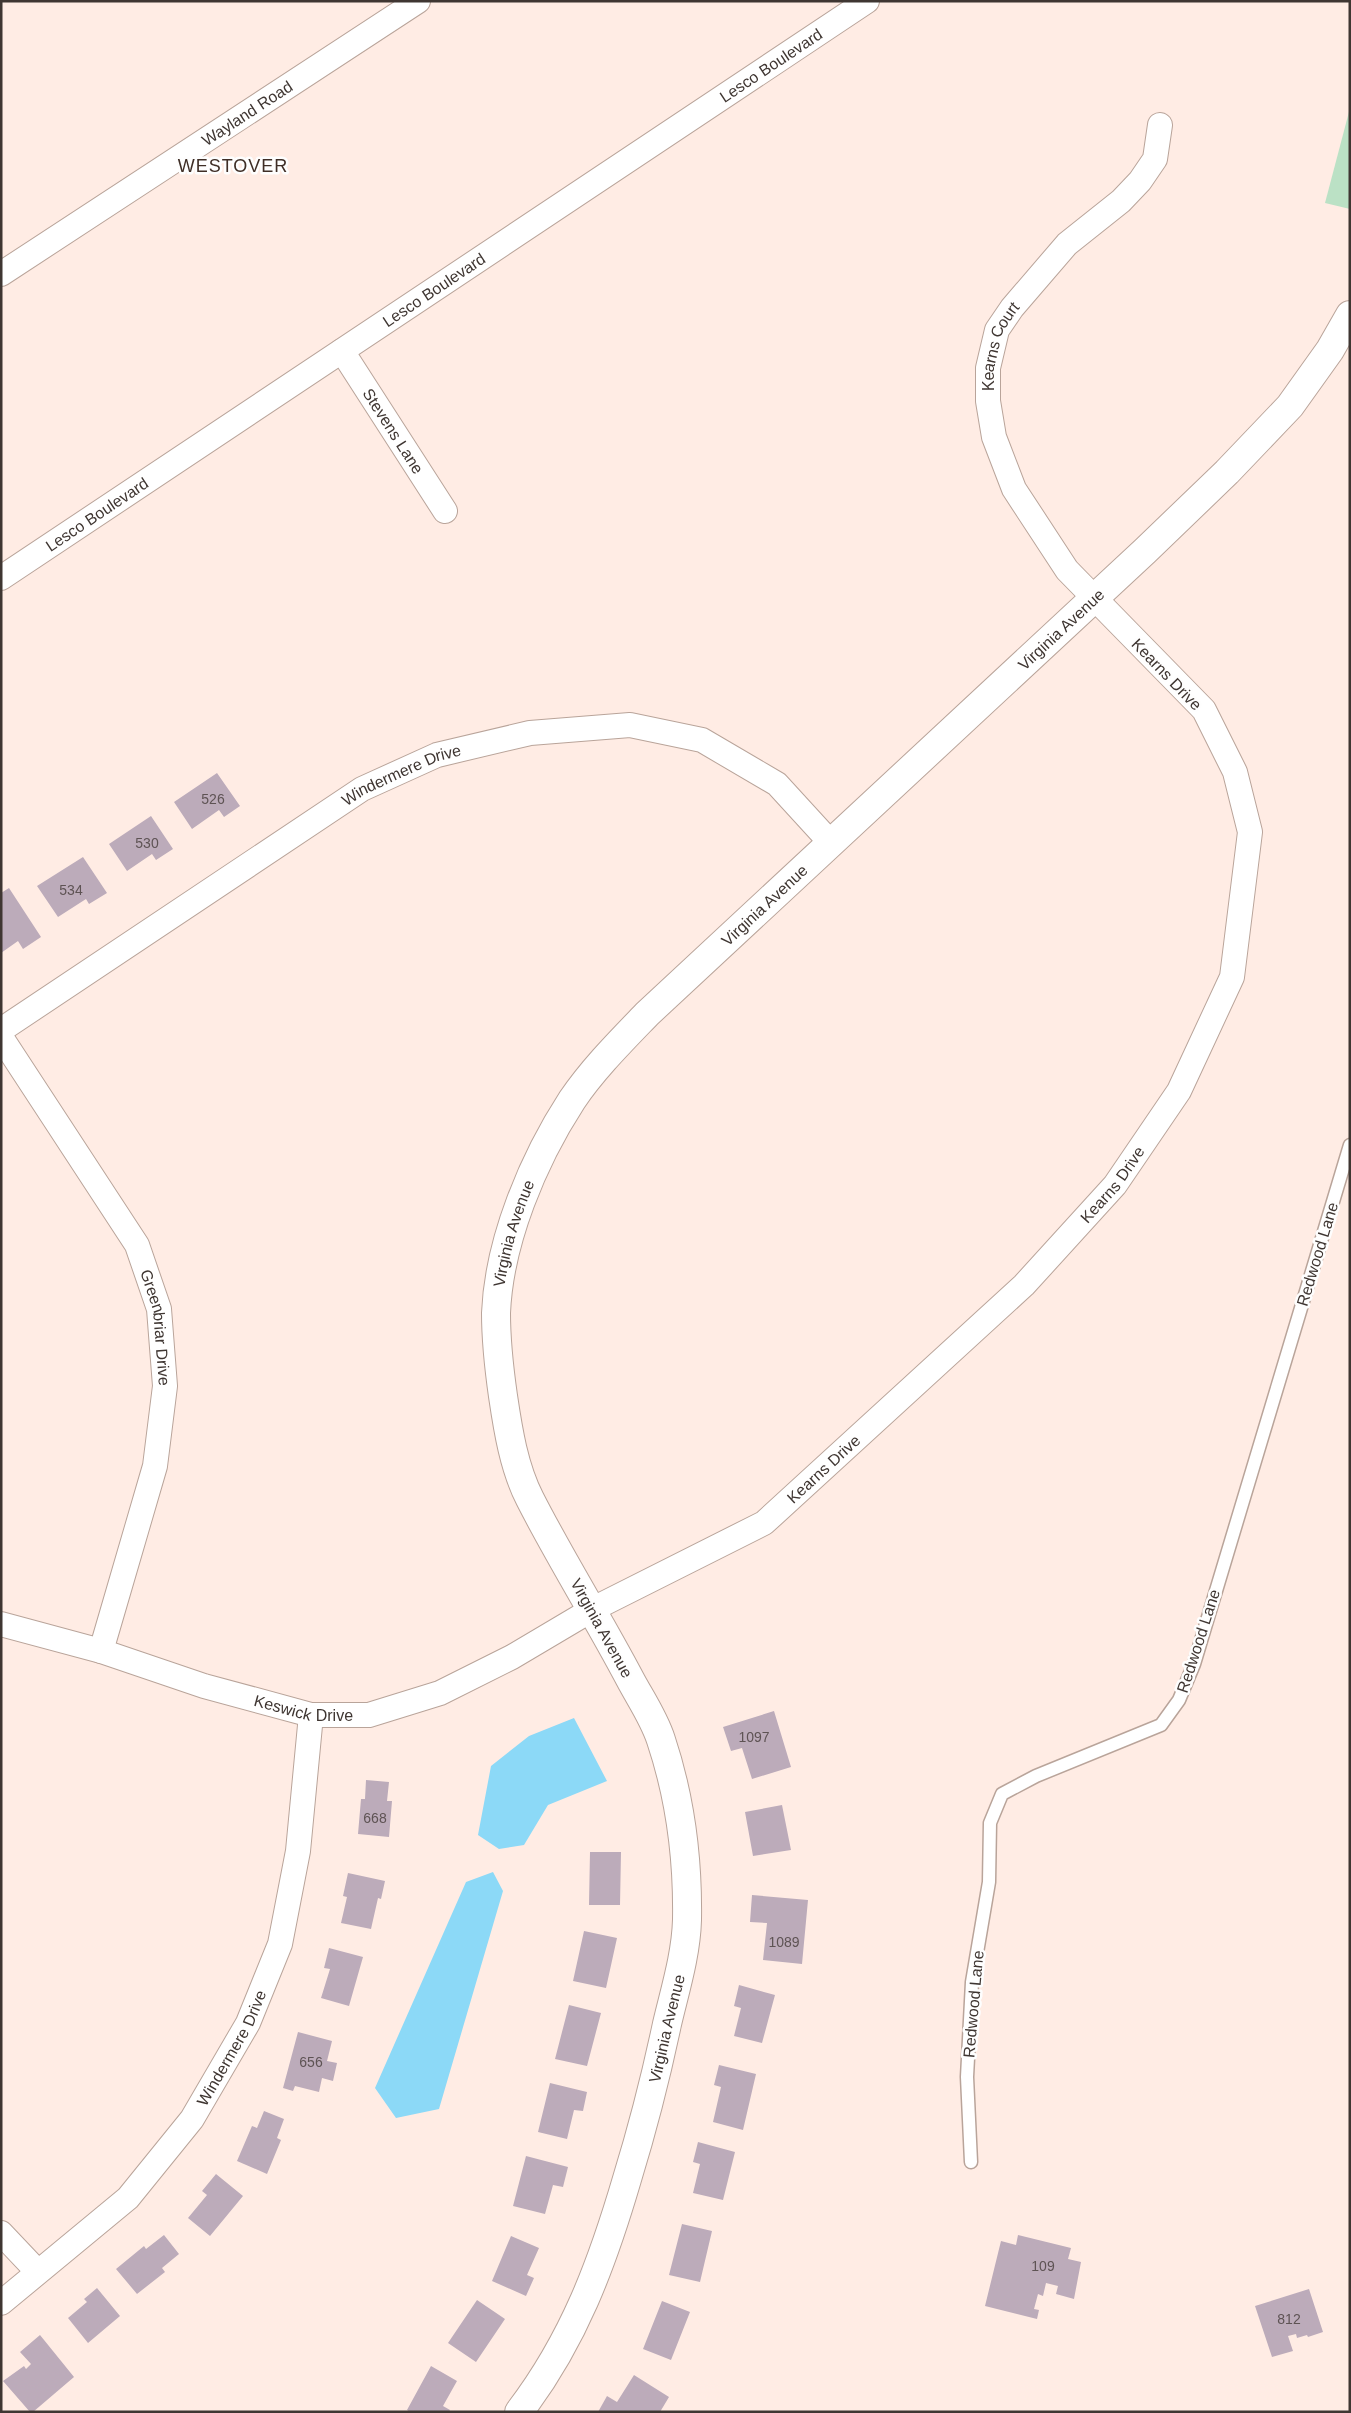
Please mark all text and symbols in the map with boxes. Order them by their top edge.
street label: Lesco Boulevard [717,25,825,106]
street label: Wayland Road [199,78,296,149]
district label: WESTOVER [178,156,288,176]
street label: Lesco Boulevard [380,250,488,330]
street label: Kearns Court [979,298,1023,391]
street label: Stevens Lane [359,385,427,477]
street label: Lesco Boulevard [43,475,151,555]
street label: Virginia Avenue [1015,586,1108,674]
street label: Kearns Drive [1128,635,1205,714]
street label: Windermere Drive [339,742,463,809]
house number: 526 [201,791,225,807]
house number: 530 [135,835,159,851]
street label: Virginia Avenue [718,861,811,949]
house number: 534 [59,882,83,898]
street label: Kearns Drive [1077,1143,1148,1226]
street label: Virginia Avenue [490,1177,537,1288]
street label: Redwood Lane [1294,1200,1341,1308]
street label: Greenbriar Drive [137,1267,173,1387]
street label: Kearns Drive [784,1432,864,1507]
street label: Virginia Avenue [567,1576,636,1681]
street label: Redwood Lane [1174,1587,1223,1695]
street label: Keswick Drive [252,1692,353,1724]
house number: 1097 [738,1729,770,1745]
house number: 668 [363,1810,387,1826]
house number: 1089 [768,1934,800,1950]
street label: Redwood Lane [960,1950,987,2058]
street label: Virginia Avenue [646,1973,688,2084]
street label: Windermere Drive [194,1988,269,2109]
house number: 656 [299,2054,323,2070]
house number: 109 [1031,2258,1055,2274]
house number: 812 [1277,2311,1301,2327]

